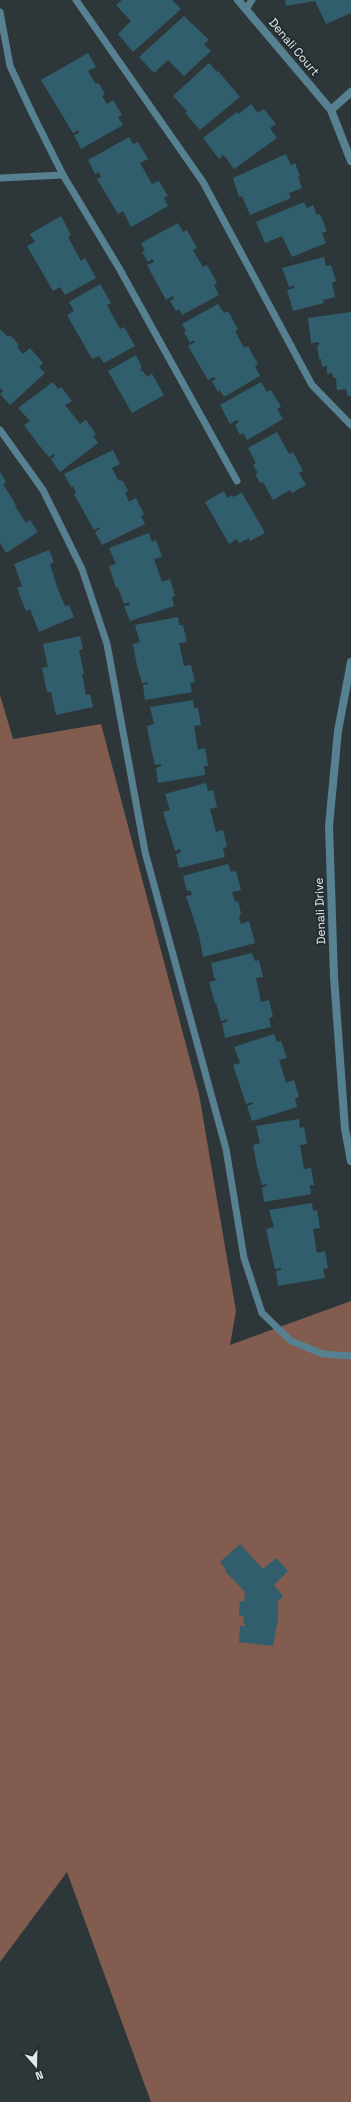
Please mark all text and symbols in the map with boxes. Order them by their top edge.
street label: Denali Court [265,15,323,79]
street label: Denali Drive [311,877,329,945]
north arrow [16,2046,56,2086]
text: N [34,2068,45,2083]

